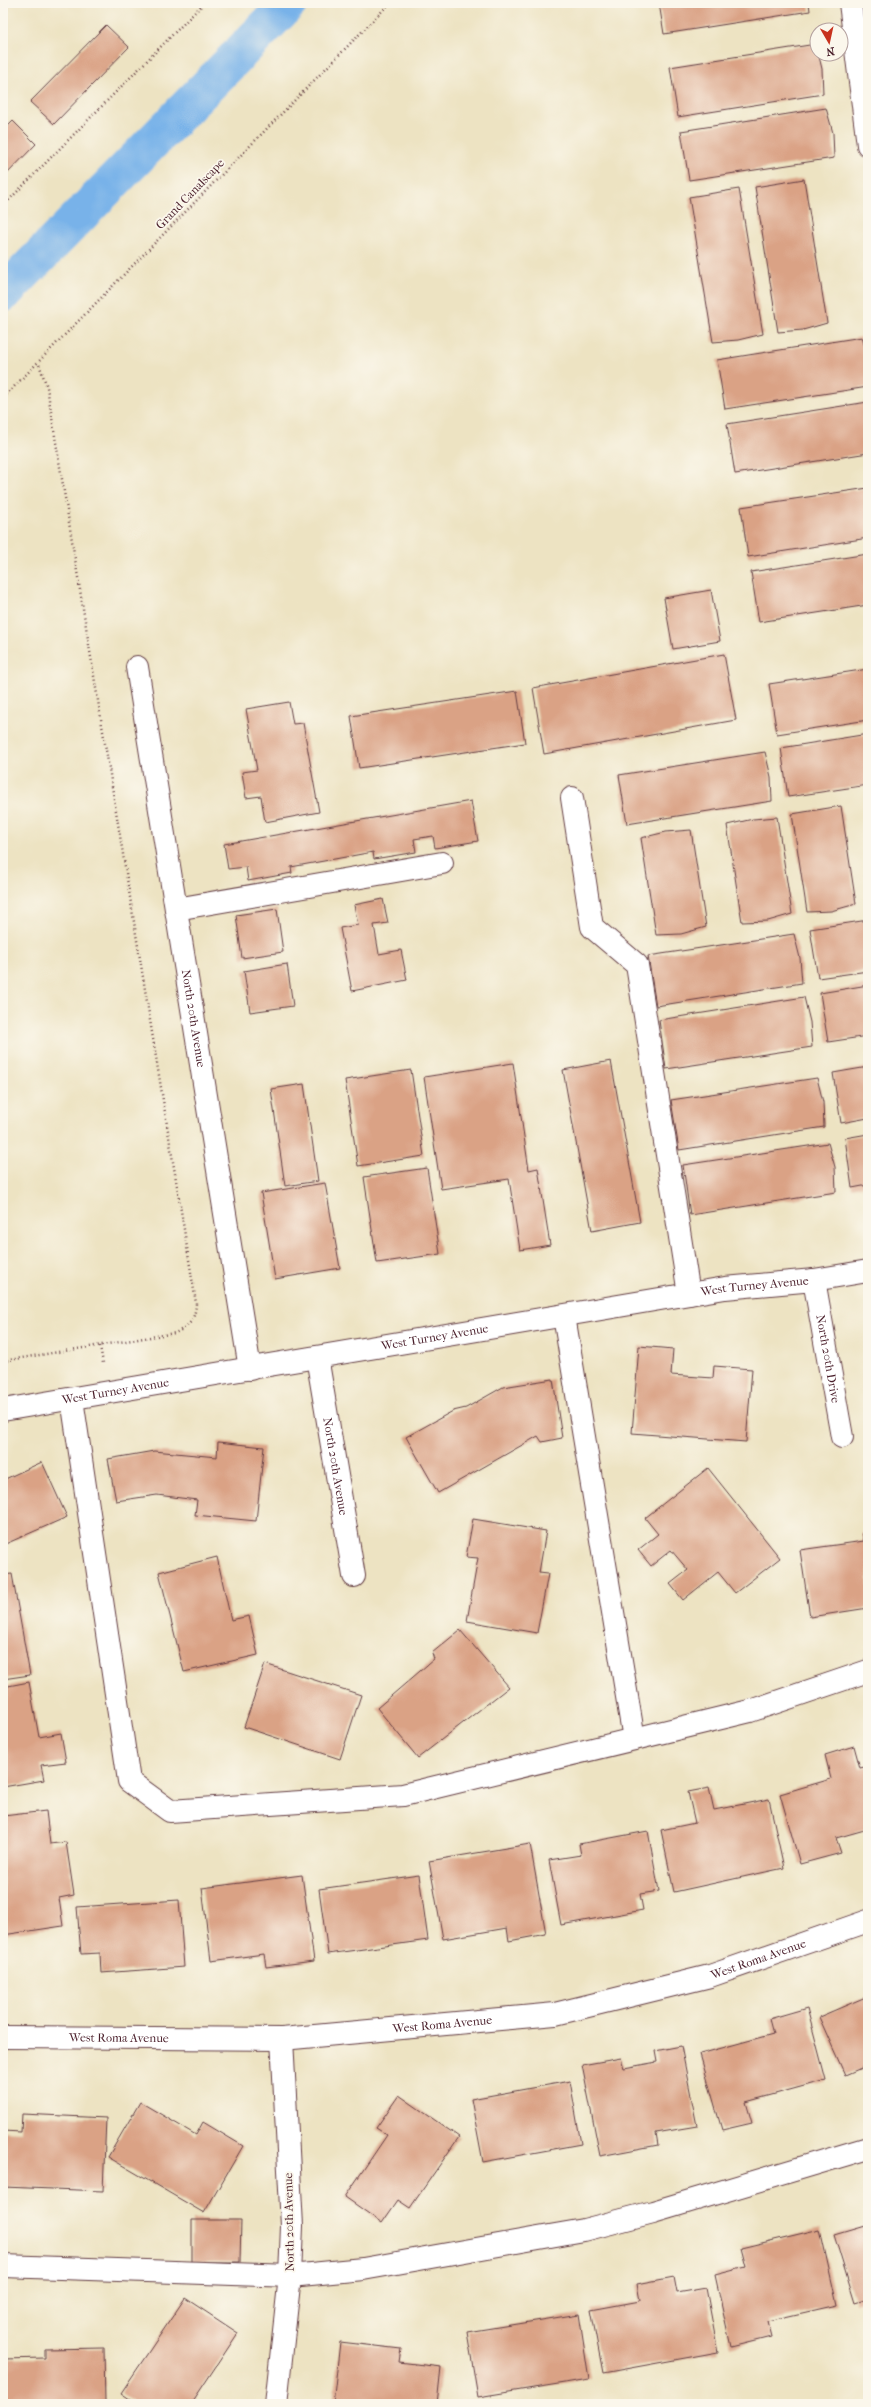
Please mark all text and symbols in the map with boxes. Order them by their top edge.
north arrow [809,22,849,62]
text: N [825,44,836,59]
street label: Grand Canalscape [153,156,227,232]
street label: North 20th Avenue [179,969,208,1068]
street label: West Turney Avenue [699,1274,809,1299]
street label: North 20th Drive [813,1313,843,1404]
street label: West Turney Avenue [379,1321,490,1353]
street label: West Turney Avenue [60,1375,170,1407]
street label: North 20th Avenue [320,1417,351,1516]
street label: West Roma Avenue [708,1936,808,1982]
street label: West Roma Avenue [391,2013,493,2036]
street label: West Roma Avenue [68,2030,169,2045]
street label: North 20th Avenue [281,2172,297,2271]

